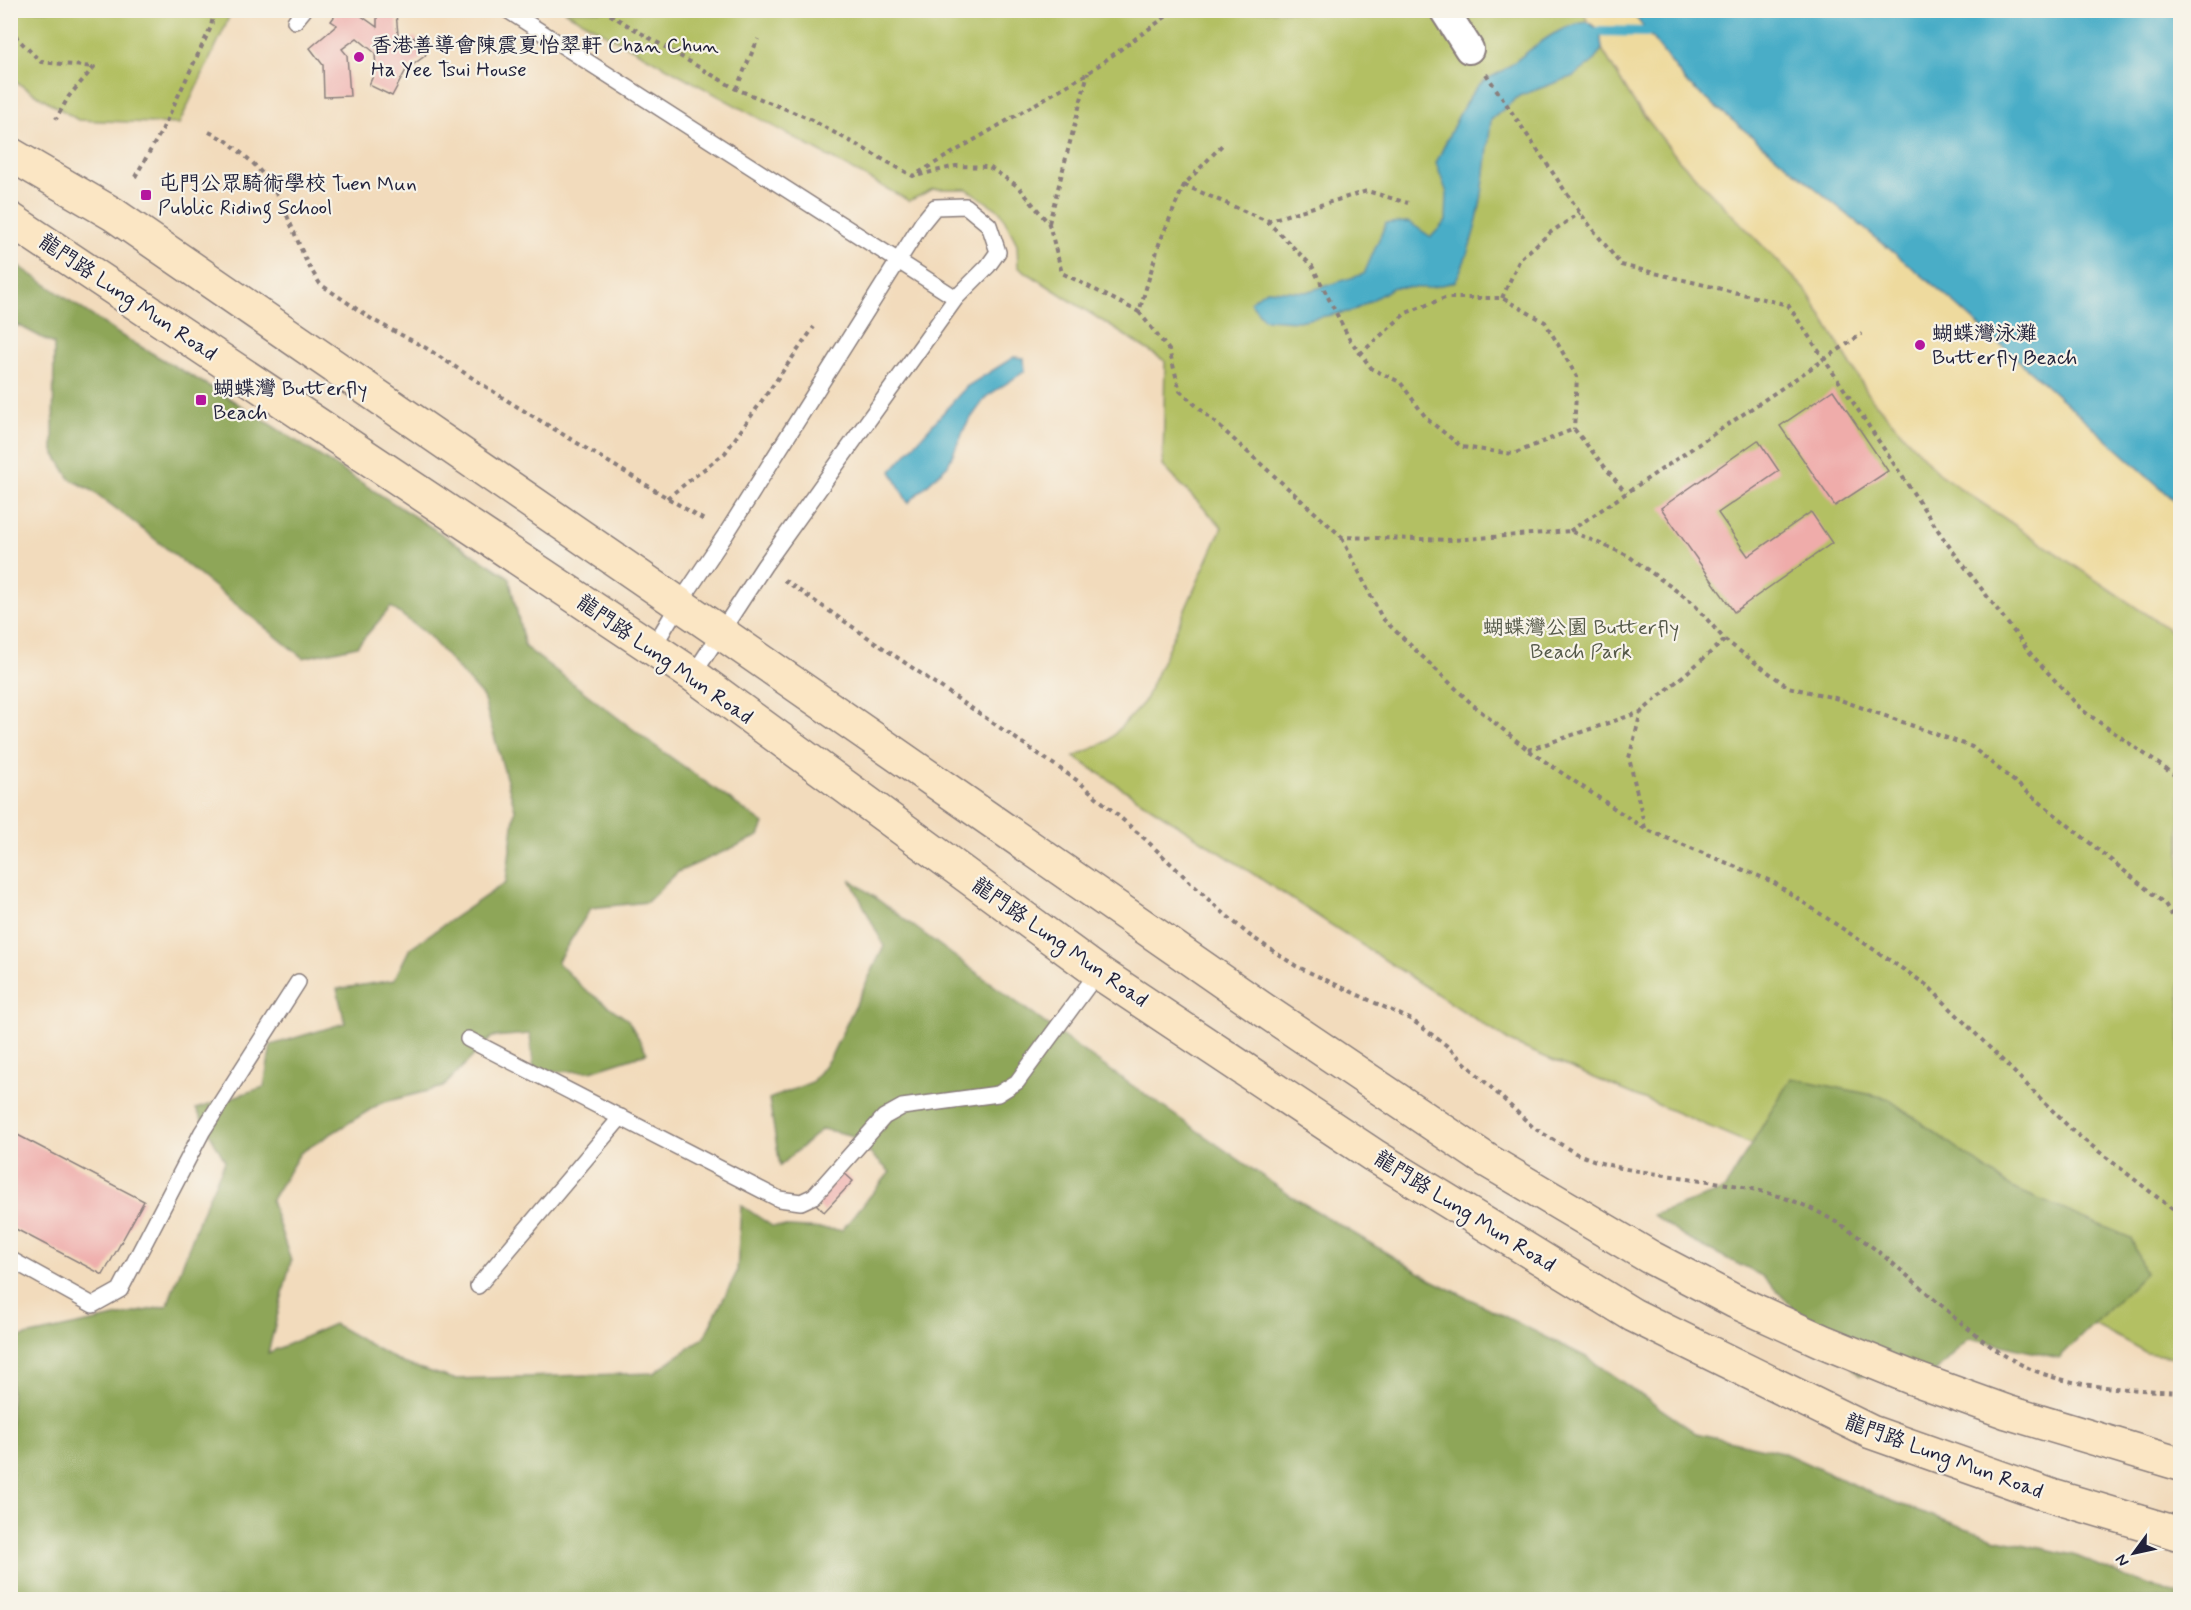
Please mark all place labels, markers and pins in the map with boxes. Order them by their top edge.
place label: 香港善導會陳震夏怡翠軒 Chan Chun Ha Yee Tsui House [371,32,719,84]
marker: 香港善導會陳震夏怡翠軒 Chan Chun Ha Yee Tsui House [352,50,366,64]
place label: 屯門公眾騎術學校 Tuen Mun Public Riding School [158,170,417,224]
marker: 屯門公眾騎術學校 Tuen Mun Public Riding School [139,188,153,202]
place label: 蝴蝶灣泳灘 Butterfly Beach [1932,320,2077,372]
marker: 蝴蝶灣泳灘 Butterfly Beach [1913,338,1927,352]
place label: 蝴蝶灣 Butterfly Beach [213,375,368,427]
marker: 蝴蝶灣 Butterfly Beach [194,393,208,407]

